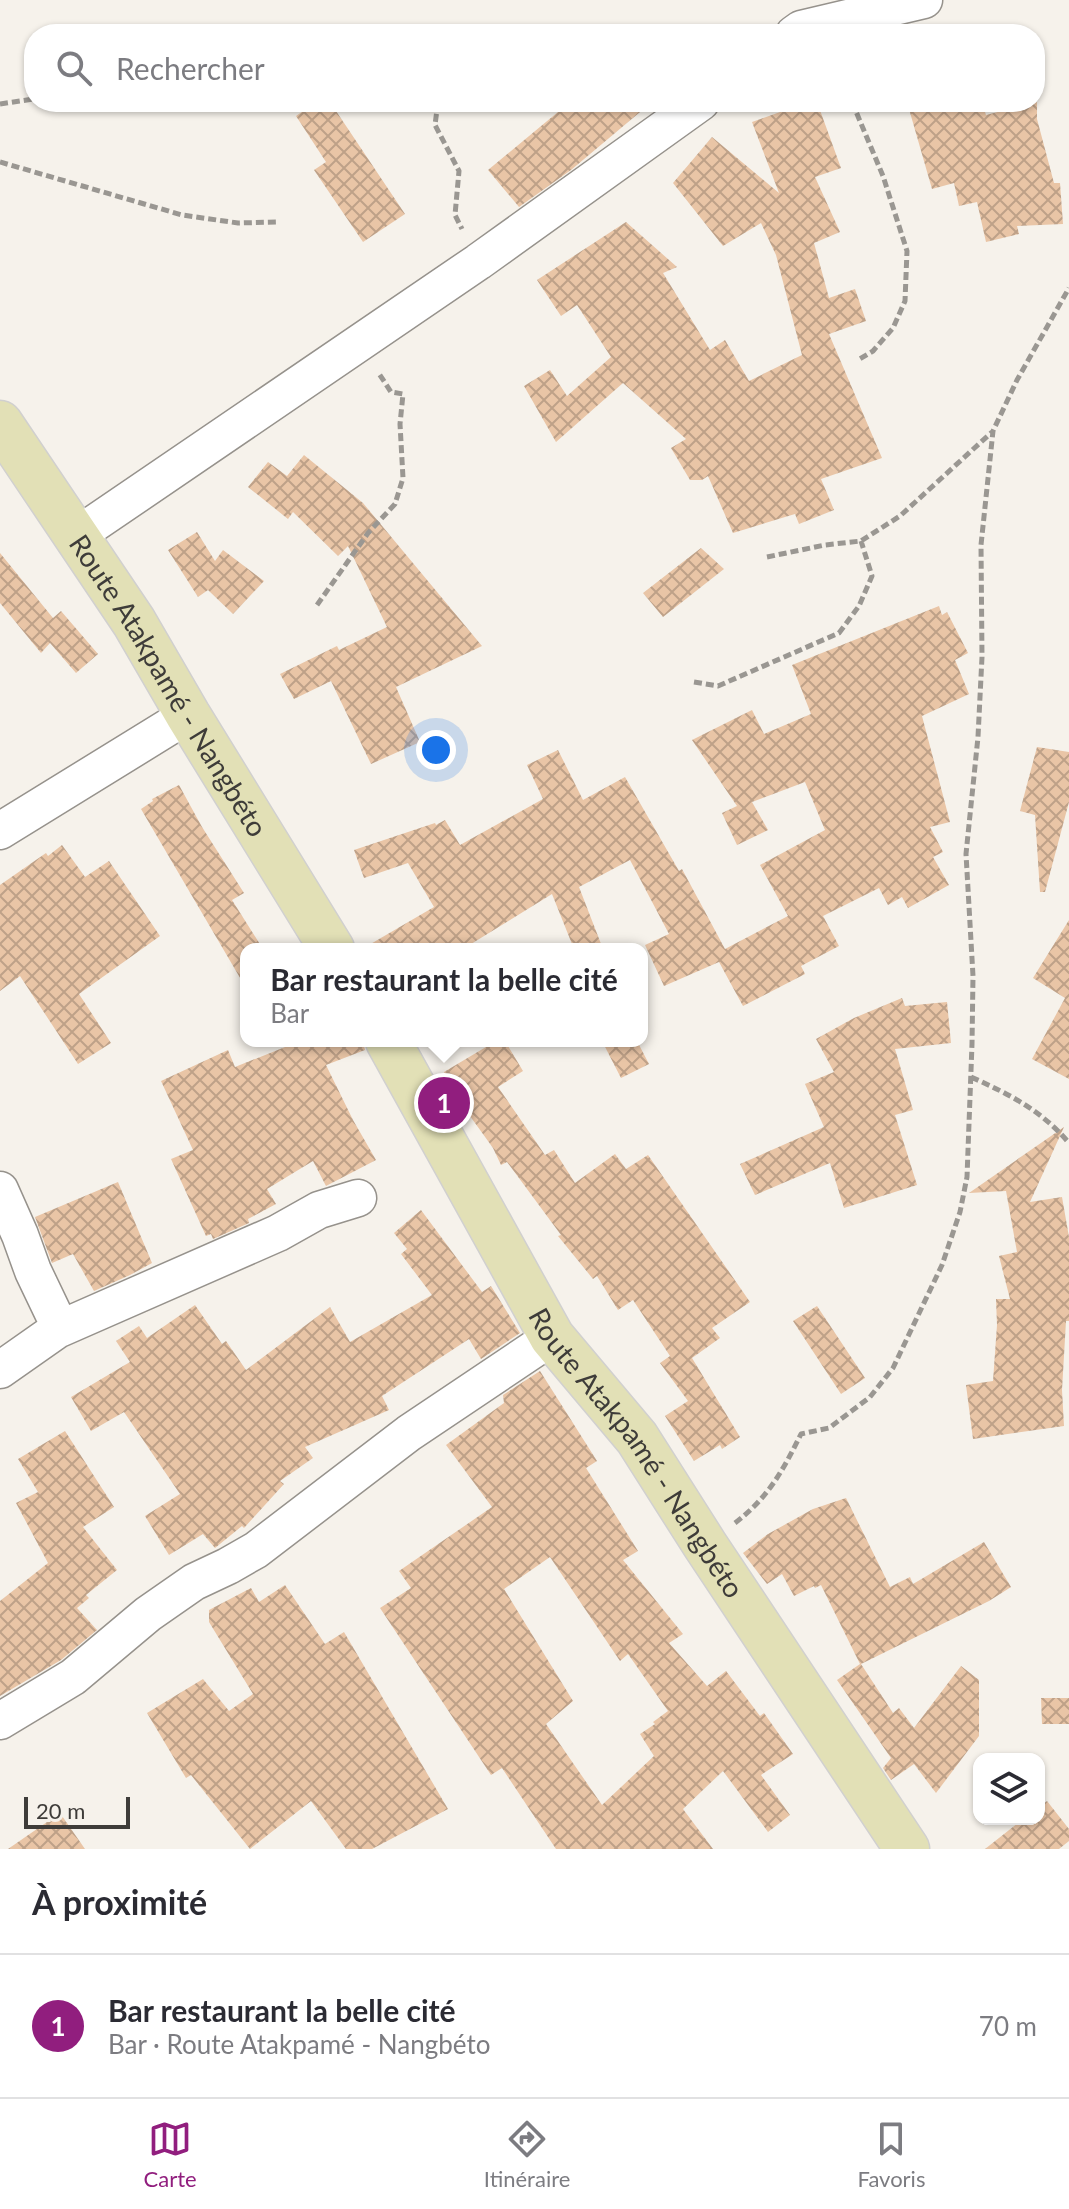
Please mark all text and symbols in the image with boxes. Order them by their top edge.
search box [24,24,1045,112]
icon: search [52,46,96,90]
text: Rechercher [116,50,265,86]
street label: Route Atakpamé - Nangbéto [63,528,275,842]
your location [416,730,456,770]
popup [240,943,648,1047]
text: Bar restaurant la belle cité [270,961,618,997]
text: Bar [270,997,309,1029]
pin: 1 [418,1073,470,1133]
street label: Route Atakpamé - Nangbéto [522,1302,752,1604]
map controls [973,1753,1045,1825]
button: layers [973,1753,1045,1825]
scale bar [24,1793,130,1829]
text: 20 m [36,1797,85,1824]
text: À proximité [32,1881,207,1922]
text: Bar restaurant la belle cité [108,1992,456,2028]
text: 1 [50,2010,66,2042]
text: 70 m [979,2010,1037,2042]
text: Bar · Route Atakpamé - Nangbéto [108,2028,490,2060]
tab: Carte [144,2117,197,2192]
tab: Itinéraire [484,2117,570,2192]
tab: Favoris [858,2117,925,2192]

